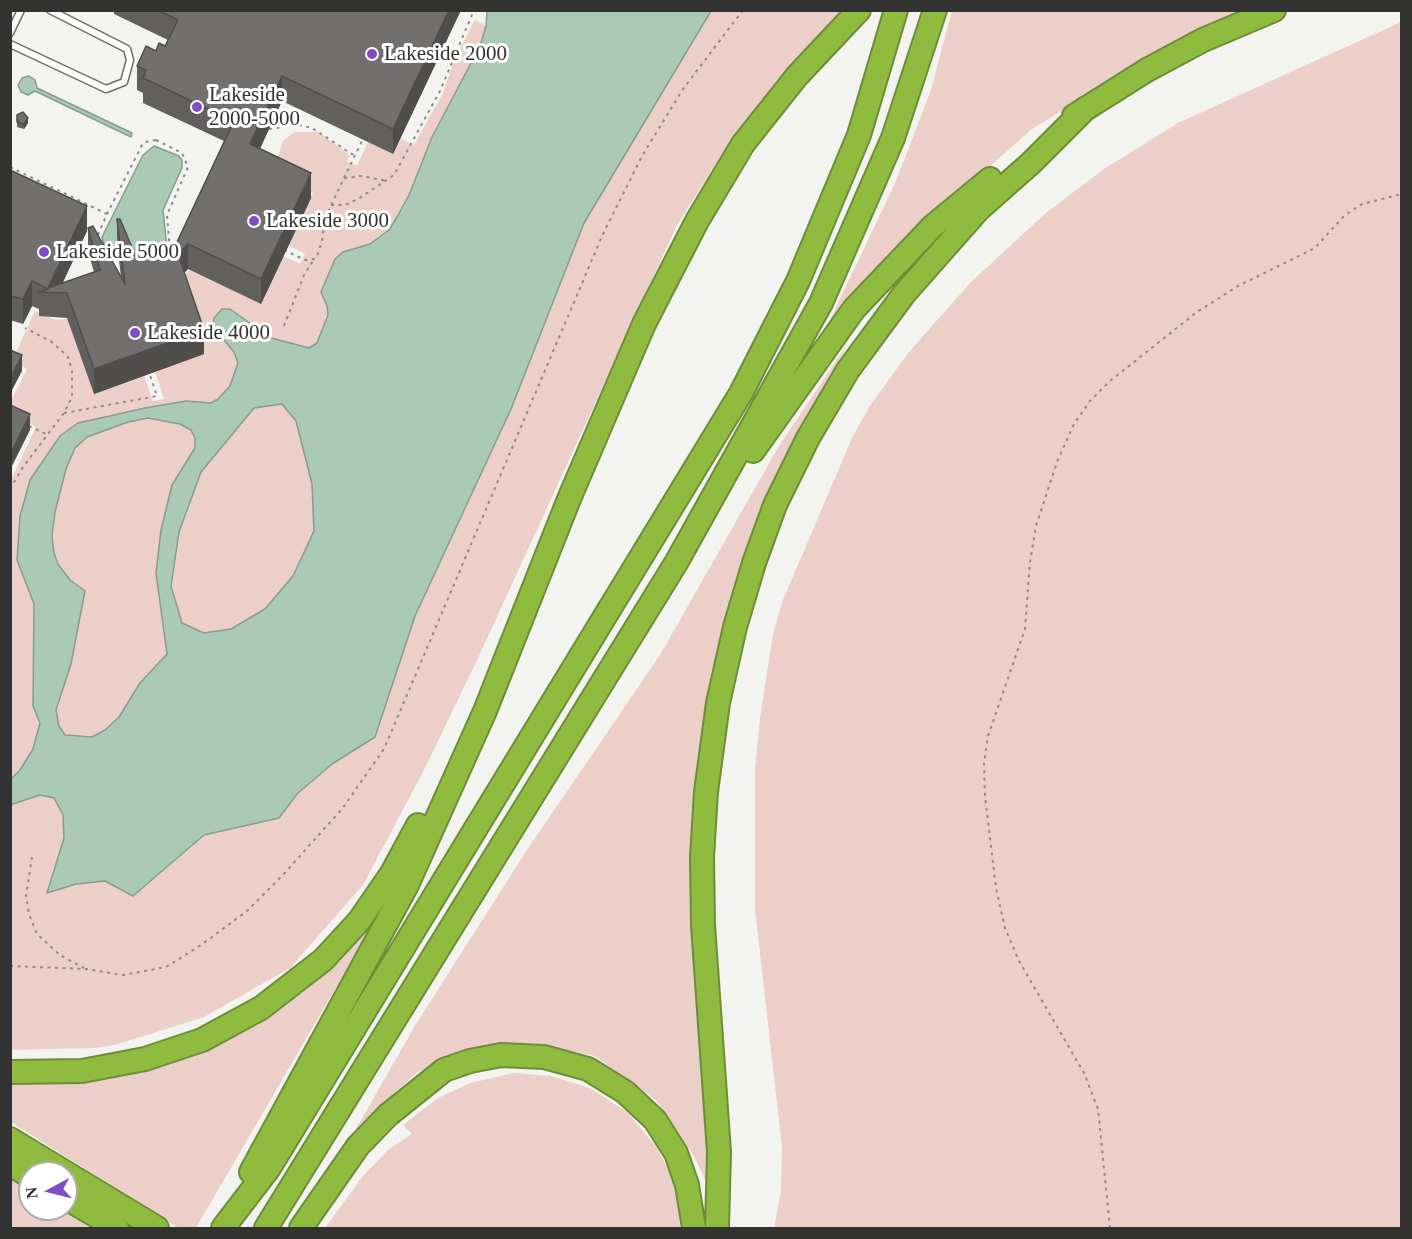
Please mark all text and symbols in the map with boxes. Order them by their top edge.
place label: Lakeside 2000 [384,41,507,67]
marker: Lakeside 2000 [365,47,379,61]
place label: Lakeside 2000-5000 [209,82,300,132]
marker: Lakeside 2000-5000 [190,100,204,114]
place label: Lakeside 3000 [266,208,389,234]
marker: Lakeside 3000 [247,214,261,228]
place label: Lakeside 5000 [56,239,179,265]
marker: Lakeside 5000 [37,245,51,259]
place label: Lakeside 4000 [147,320,270,346]
marker: Lakeside 4000 [128,326,142,340]
north arrow [18,1161,78,1221]
text: N [22,1186,41,1200]

